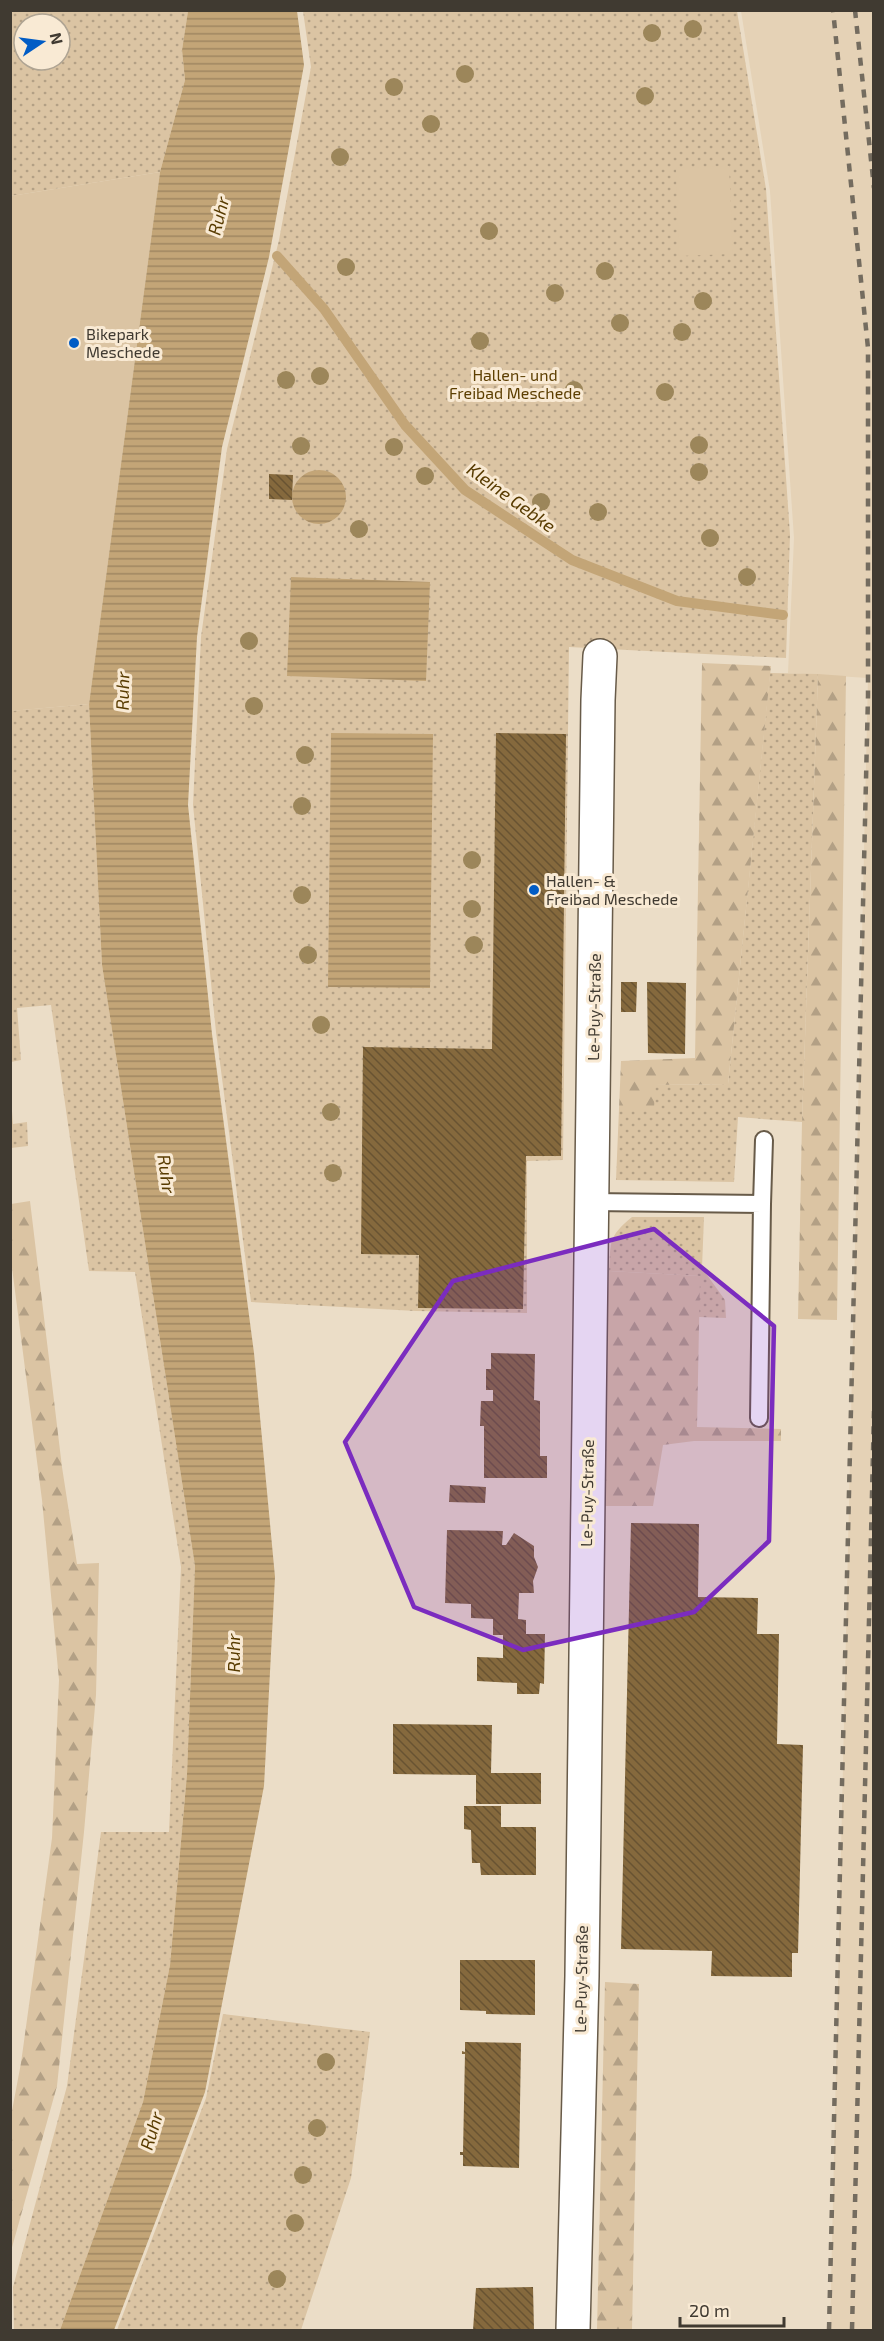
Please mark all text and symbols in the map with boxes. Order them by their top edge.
north arrow [12,12,72,72]
text: N [47,31,68,46]
water label: Ruhr [203,193,234,237]
place label: Bikepark Meschede [86,324,160,361]
marker: Bikepark Meschede [67,336,81,350]
park label: Hallen- und Freibad Meschede [449,365,581,402]
water label: Kleine Gebke [463,458,560,537]
water label: Ruhr [111,671,133,711]
place label: Hallen- & Freibad Meschede [546,871,678,908]
marker: Hallen- & Freibad Meschede [527,883,541,897]
street label: Le-Puy-Straße [583,953,604,1061]
water label: Ruhr [153,1153,181,1195]
street label: Le-Puy-Straße [576,1439,597,1547]
water label: Ruhr [222,1633,244,1672]
street label: Le-Puy-Straße [570,1925,591,2033]
water label: Ruhr [135,2108,167,2153]
scale bar [680,2290,784,2328]
text: 20 m [689,2299,730,2321]

